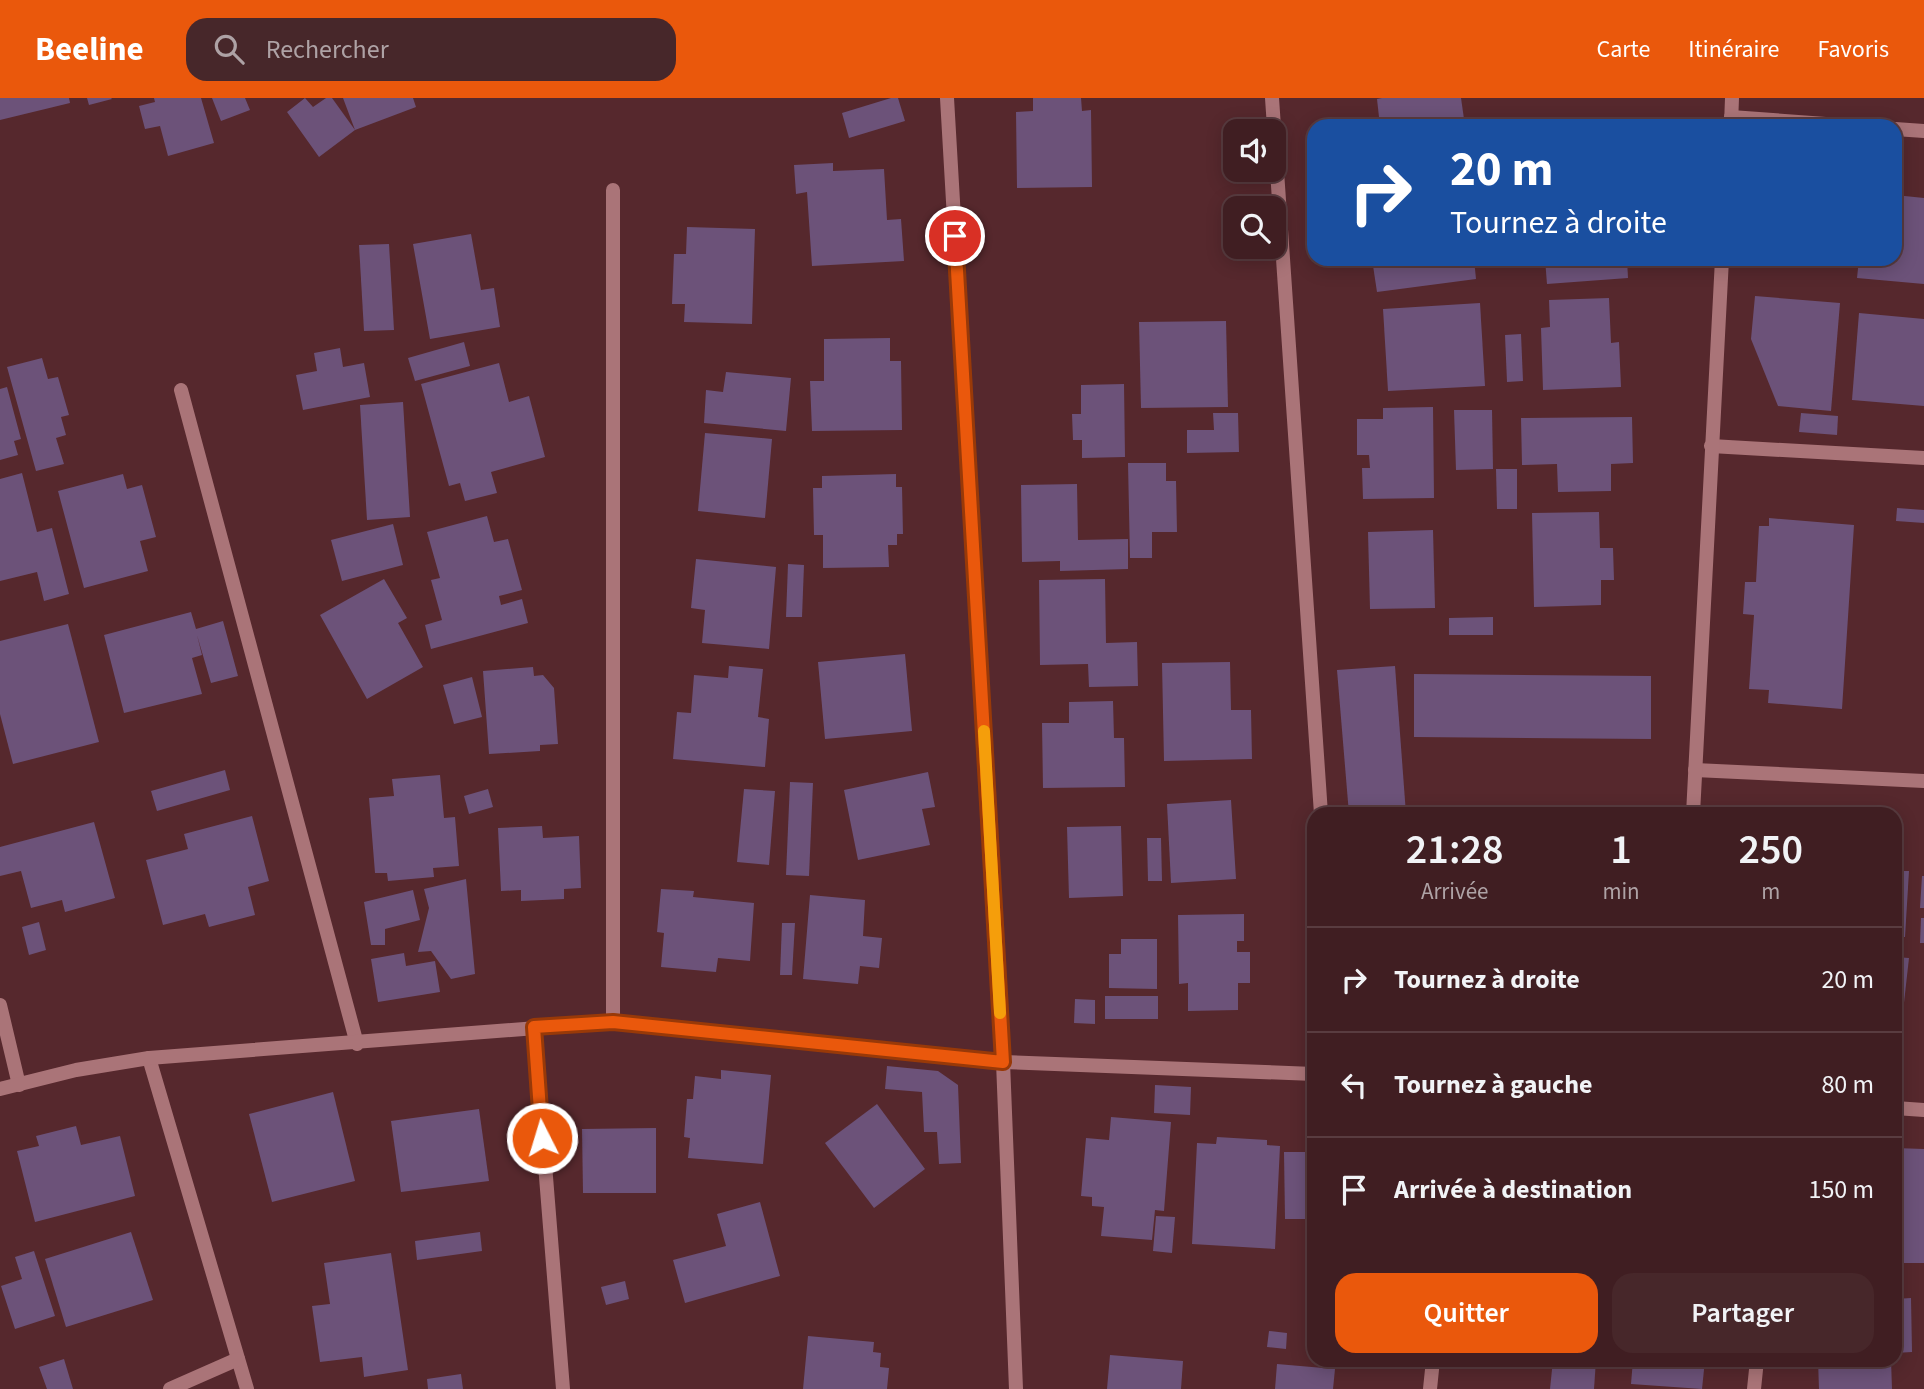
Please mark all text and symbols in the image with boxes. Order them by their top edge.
search box [186,18,676,81]
text: Beeline [35,26,144,73]
icon: search [210,30,248,68]
text: Rechercher [266,31,389,68]
text: Carte [1596,32,1650,67]
text: Itinéraire [1688,32,1779,67]
text: Favoris [1817,32,1889,67]
map controls [1223,119,1286,259]
button: sound [1223,119,1286,182]
text: 20 m [1450,135,1554,205]
icon: right [1335,147,1426,238]
button: search [1223,196,1286,259]
text: Tournez à droite [1450,200,1667,246]
pin [925,206,985,266]
icon: arrive [936,217,974,255]
text: 21:28 [1406,820,1504,880]
text: 1 [1610,820,1632,880]
text: 250 [1739,820,1803,880]
text: Arrivée [1421,875,1488,908]
text: min [1602,875,1640,908]
text: m [1761,875,1780,908]
icon: right [1335,961,1373,999]
text: Tournez à droite [1394,961,1580,998]
text: 20 m [1821,961,1874,998]
icon: left [1335,1066,1373,1104]
text: Tournez à gauche [1394,1066,1593,1103]
text: 80 m [1821,1066,1874,1103]
position arrow [505,1101,579,1175]
icon: arrive [1335,1171,1373,1209]
text: Arrivée à destination [1394,1171,1632,1208]
text: 150 m [1808,1171,1874,1208]
button: Quitter [1335,1273,1598,1353]
button: Partager [1612,1273,1874,1353]

